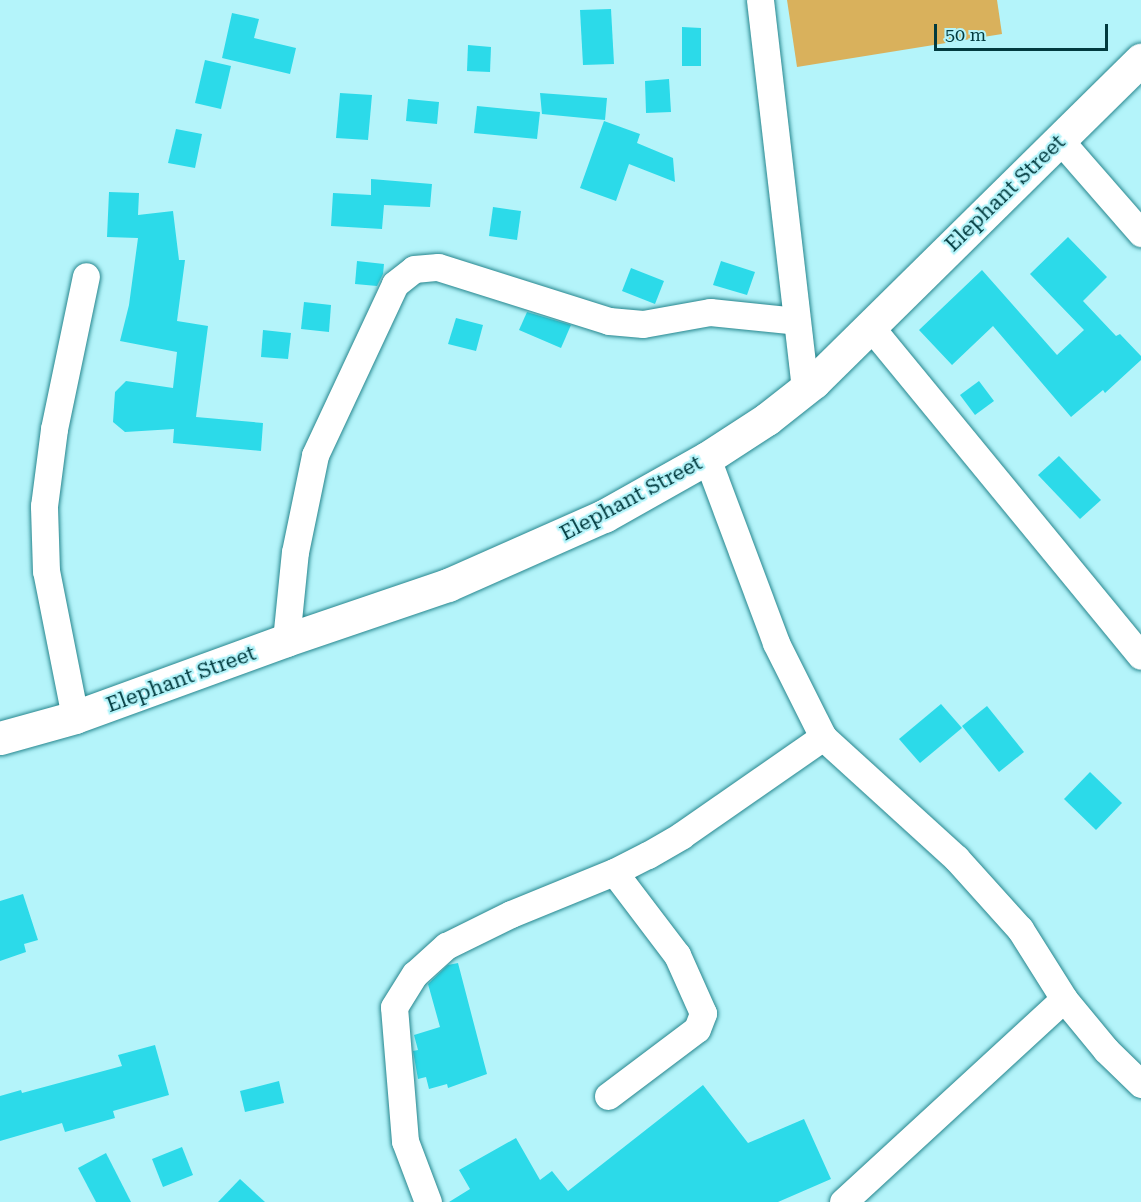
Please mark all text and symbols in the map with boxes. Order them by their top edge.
scale bar [937,12,1111,50]
text: 50 m [945,24,986,45]
street label: Elephant Street [940,129,1070,257]
street label: Elephant Street [556,450,706,546]
street label: Elephant Street [103,640,259,718]

